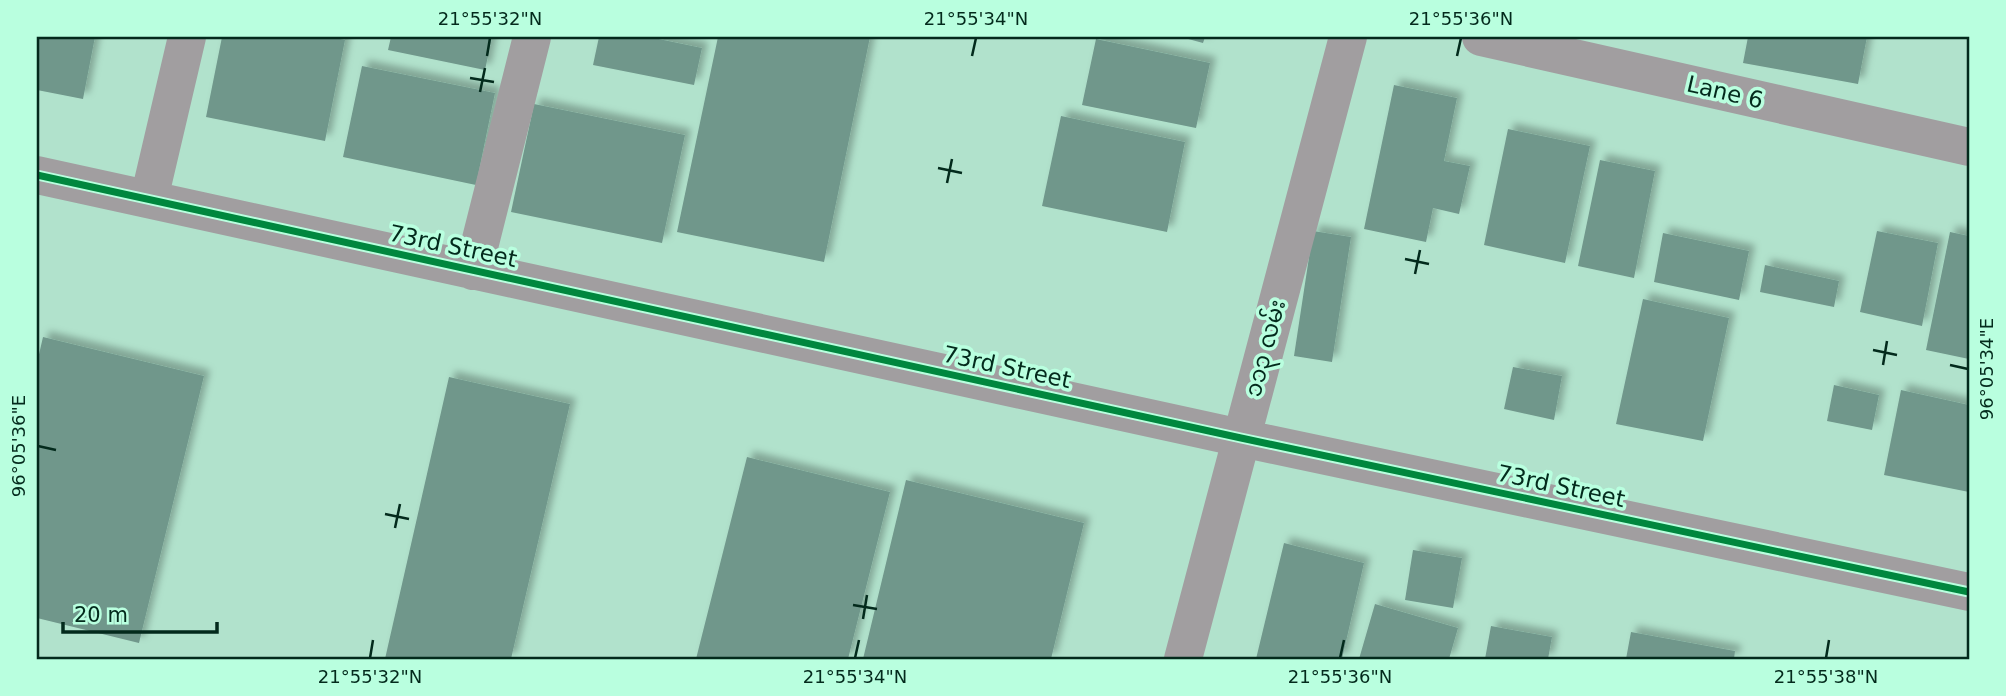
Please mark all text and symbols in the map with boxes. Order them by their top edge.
text: 21°55'32"N [438,8,542,29]
text: 21°55'34"N [924,8,1028,29]
text: 21°55'36"N [1409,8,1513,29]
street label: Lane 6 [1684,71,1766,113]
street label: 73rd Street [387,220,519,272]
street label: ၁၁၃ လမ်း [1237,296,1296,401]
text: 96°05'34"E [1976,318,1997,420]
street label: 73rd Street [941,341,1073,393]
text: 96°05'36"E [8,395,29,497]
street label: 73rd Street [1495,460,1627,512]
scale bar [63,591,217,635]
text: 20 m [74,603,128,627]
text: 21°55'32"N [318,666,422,687]
text: 21°55'34"N [803,666,907,687]
text: 21°55'36"N [1288,666,1392,687]
text: 21°55'38"N [1774,666,1878,687]

